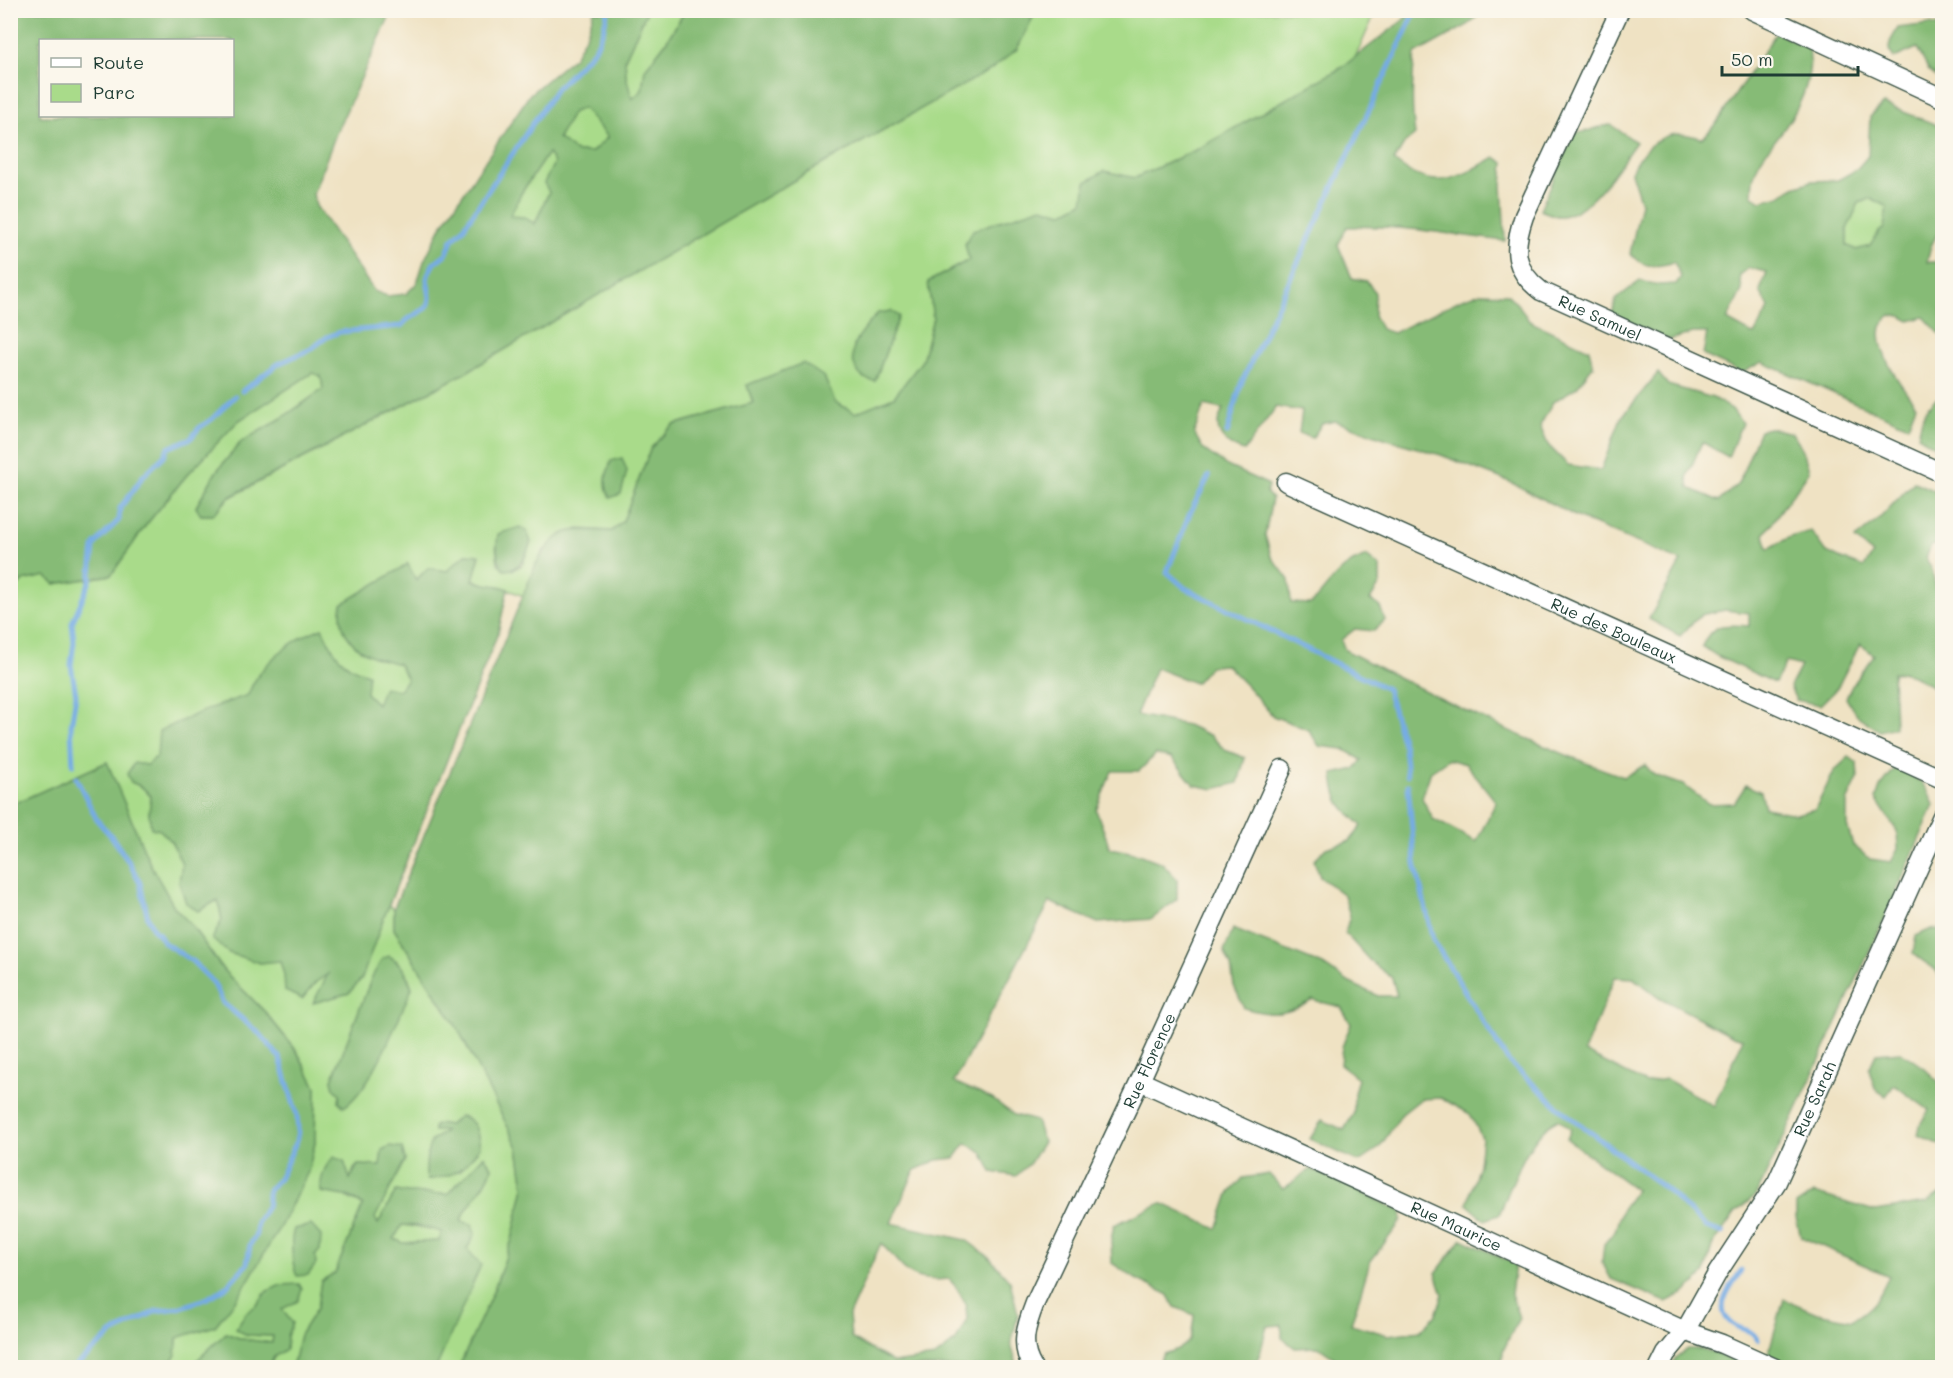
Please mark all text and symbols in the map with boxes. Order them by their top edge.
legend [39,39,234,117]
scale bar [1722,39,1858,77]
text: 50 m [1731,47,1773,71]
text: Route [93,50,144,74]
text: Parc [93,80,135,104]
street label: Rue Samuel [1555,289,1645,345]
street label: Rue des Bouleaux [1548,592,1680,668]
street label: Rue Florence [1118,1009,1180,1111]
street label: Rue Sarah [1788,1058,1840,1139]
street label: Rue Maurice [1408,1196,1505,1256]

